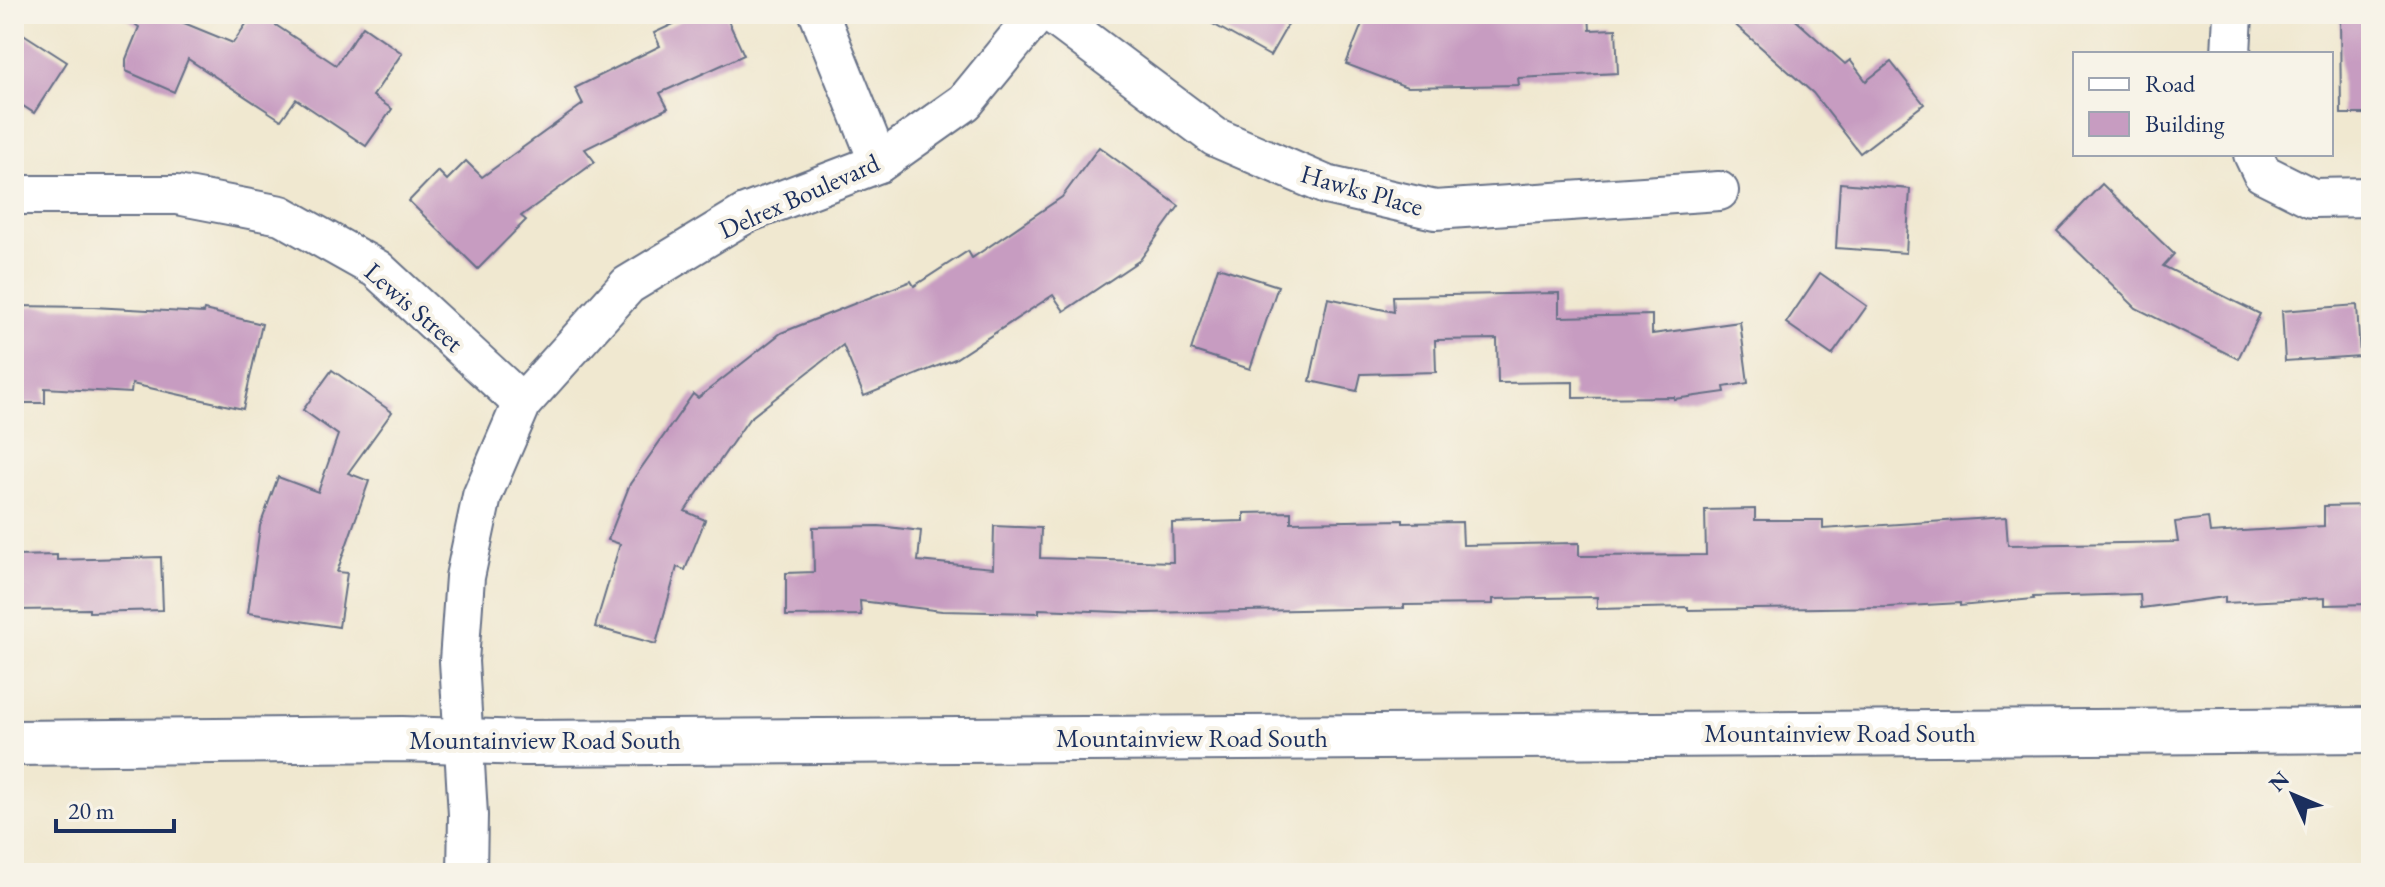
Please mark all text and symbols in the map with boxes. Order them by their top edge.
legend [2073,52,2333,156]
text: Road [2145,68,2196,99]
text: Building [2145,108,2225,139]
street label: Delrex Boulevard [713,145,885,247]
street label: Hawks Place [1297,156,1427,224]
street label: Lewis Street [357,255,471,359]
street label: Mountainview Road South [1704,716,1976,750]
street label: Mountainview Road South [1056,721,1328,755]
street label: Mountainview Road South [409,723,681,757]
north arrow [2253,755,2333,835]
text: N [2262,765,2296,798]
scale bar [56,783,174,833]
text: 20 m [68,795,115,826]

